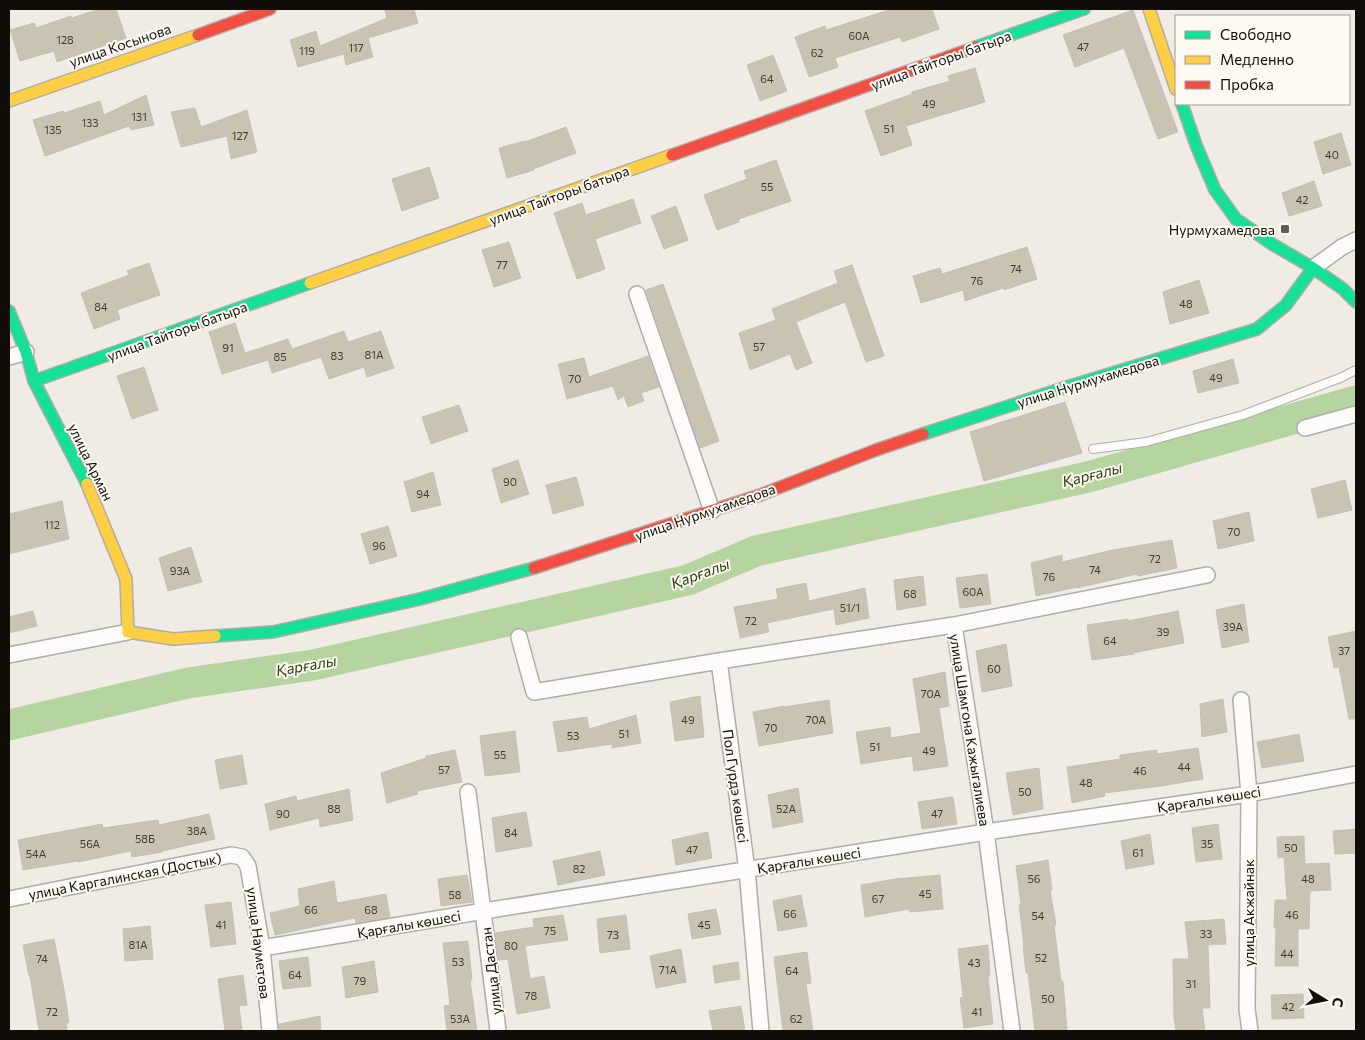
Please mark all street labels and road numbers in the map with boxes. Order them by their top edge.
street label: улица Косынова [67,20,173,70]
street label: улица Тайторы батыра [869,27,1013,93]
street label: улица Тайторы батыра [487,162,631,228]
street label: улица Тайторы батыра [105,298,249,364]
street label: улица Нурмухамедова [1015,351,1161,411]
street label: улица Арман [65,421,117,503]
street label: улица Нурмухамедова [633,480,777,544]
street label: улица Шамгона Кажыгалиева [946,633,994,827]
street label: Пол Гурдэ көшесі [720,728,752,844]
street label: Қарғалы көшесі [1156,782,1262,816]
street label: Қарғалы көшесі [756,843,862,877]
street label: улица Каргалинская (Достык) [27,849,223,903]
street label: улица Акжайнак [1240,859,1257,967]
street label: улица Науметова [244,886,274,1000]
street label: Қарғалы көшесі [356,907,462,941]
street label: улица Дастан [477,926,505,1016]

